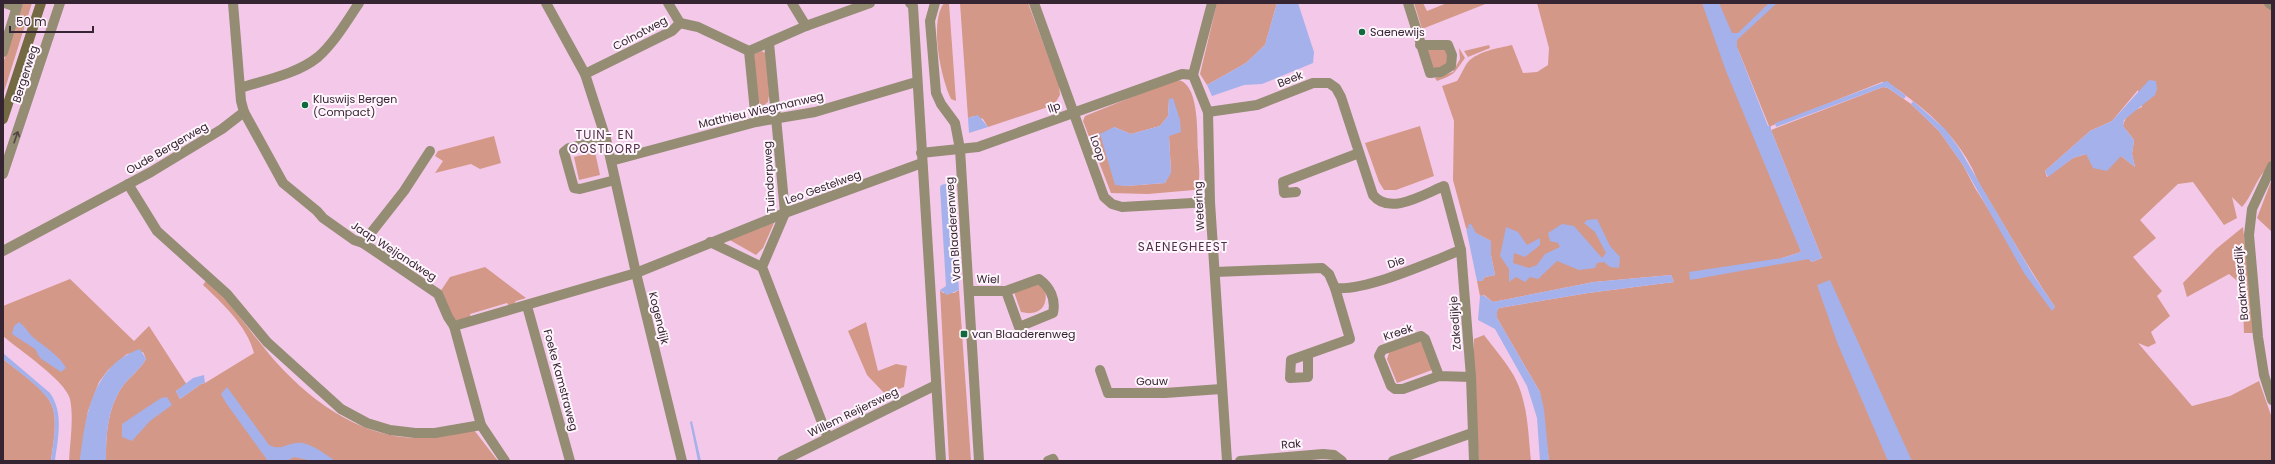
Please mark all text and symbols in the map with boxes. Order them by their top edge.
scale bar [10,8,93,34]
street label: Colnotweg [610,12,670,54]
text: 50 m [16,13,47,30]
place label: Saenewijs [1370,24,1425,40]
marker: Saenewijs [1357,27,1367,37]
street label: Bergerweg [8,43,42,105]
street label: Beek [1275,67,1305,91]
street label: Matthieu Wiegmanweg [697,88,825,132]
place label: Kluswijs Bergen (Compact) [313,91,397,120]
street label: Ilp [1045,97,1063,117]
marker: Kluswijs Bergen (Compact) [300,100,310,110]
street label: Oude Bergerweg [123,118,211,178]
district label: TUIN- EN OOSTDORP [569,126,641,157]
one-way arrow [13,132,21,144]
street label: Loop [1086,133,1110,163]
street label: Tuindorpweg [759,141,779,213]
street label: Leo Gestelweg [783,166,863,208]
street label: Van Blaaderenweg [941,176,965,282]
street label: Wetering [1190,181,1208,231]
street label: Jaap Weijandweg [348,217,440,285]
district label: SAENEGHEEST [1138,238,1228,255]
street label: Baakmeerdijk [2230,245,2252,321]
street label: Die [1385,252,1407,272]
street label: Wiel [976,271,1000,287]
street label: Kogendijk [645,290,673,346]
street label: Zakedijkje [1445,295,1465,350]
street label: Kreek [1381,319,1415,344]
place label: van Blaaderenweg [972,326,1075,342]
street label: Foeke Kamstraweg [540,327,582,433]
marker: van Blaaderenweg [959,329,969,339]
street label: Gouw [1136,373,1168,389]
street label: Willem Reijersweg [805,383,901,441]
street label: Rak [1280,435,1302,453]

